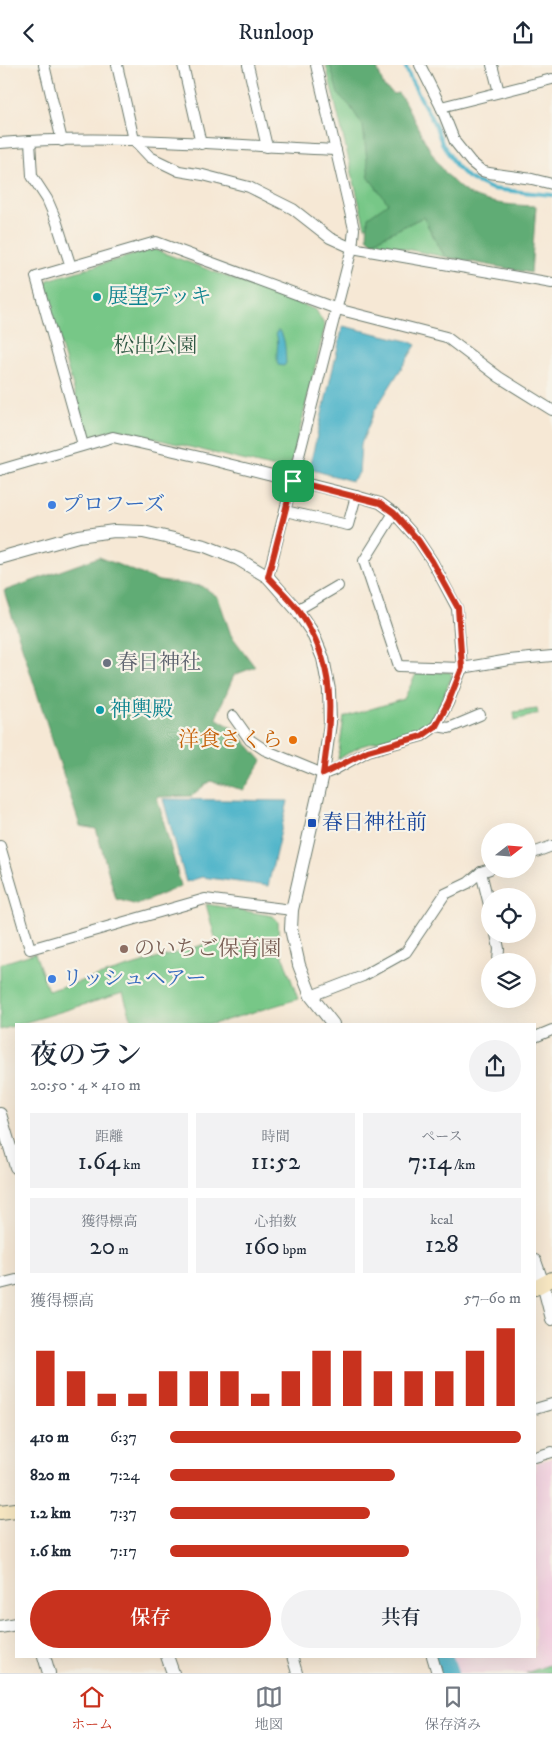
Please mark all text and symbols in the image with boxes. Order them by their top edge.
icon: back [15,19,43,47]
text: Runloop [238,19,314,46]
icon: share [509,19,537,47]
place label: 展望デッキ [107,284,212,310]
marker: 展望デッキ [91,291,103,303]
park label: 松出公園 [113,333,197,359]
pin [272,460,314,502]
icon: arrive [279,467,307,495]
place label: プロフーズ [62,492,165,518]
marker: プロフーズ [46,499,58,511]
place label: 春日神社 [117,650,201,676]
marker: 春日神社 [101,657,113,669]
place label: 神輿殿 [110,697,173,723]
marker: 神輿殿 [94,704,106,716]
place label: 洋食さくら [178,727,283,753]
marker: 洋食さくら [287,734,299,746]
place label: 春日神社前 [322,810,427,836]
marker: 春日神社前 [306,817,318,829]
north arrow [481,823,536,877]
map controls [481,823,536,1008]
button: locate [481,888,536,943]
place label: のいちご保育園 [134,936,281,962]
marker: のいちご保育園 [118,943,130,955]
button: layers [481,953,536,1008]
place label: リッシュヘアー [62,966,206,992]
marker: リッシュヘアー [46,973,58,985]
text: 夜のラン [30,1038,142,1073]
button: share [469,1040,521,1092]
text: 20:50 · 4 × 410 m [30,1075,141,1095]
text: 距離 [95,1128,123,1146]
text: 時間 [261,1128,289,1146]
text: ペース [421,1128,462,1146]
text: 1.64 [78,1146,120,1177]
text: 11:52 [251,1146,300,1177]
text: 7:14 [408,1146,451,1177]
text: km [120,1156,141,1174]
text: /km [451,1156,476,1174]
text: kcal [430,1211,453,1229]
text: 獲得標高 [81,1213,137,1231]
text: 心拍数 [254,1213,296,1231]
text: 128 [425,1229,459,1260]
text: 20 [90,1231,115,1262]
text: 160 [244,1231,280,1262]
text: m [115,1241,129,1259]
text: bpm [280,1241,307,1259]
text: 57–60 m [464,1288,521,1308]
text: 獲得標高 [30,1291,94,1311]
text: 410 m [30,1427,69,1447]
text: 6:37 [110,1427,137,1447]
text: 820 m [30,1465,70,1485]
text: 7:24 [110,1465,140,1485]
text: 1.2 km [30,1503,71,1523]
text: 7:37 [110,1503,137,1523]
text: 1.6 km [30,1541,71,1561]
text: 7:17 [110,1541,137,1561]
button: 保存 [30,1590,271,1648]
button: 共有 [281,1590,521,1648]
tab: ホーム [71,1683,113,1734]
tab: 地図 [255,1683,283,1734]
tab: 保存済み [425,1683,481,1734]

